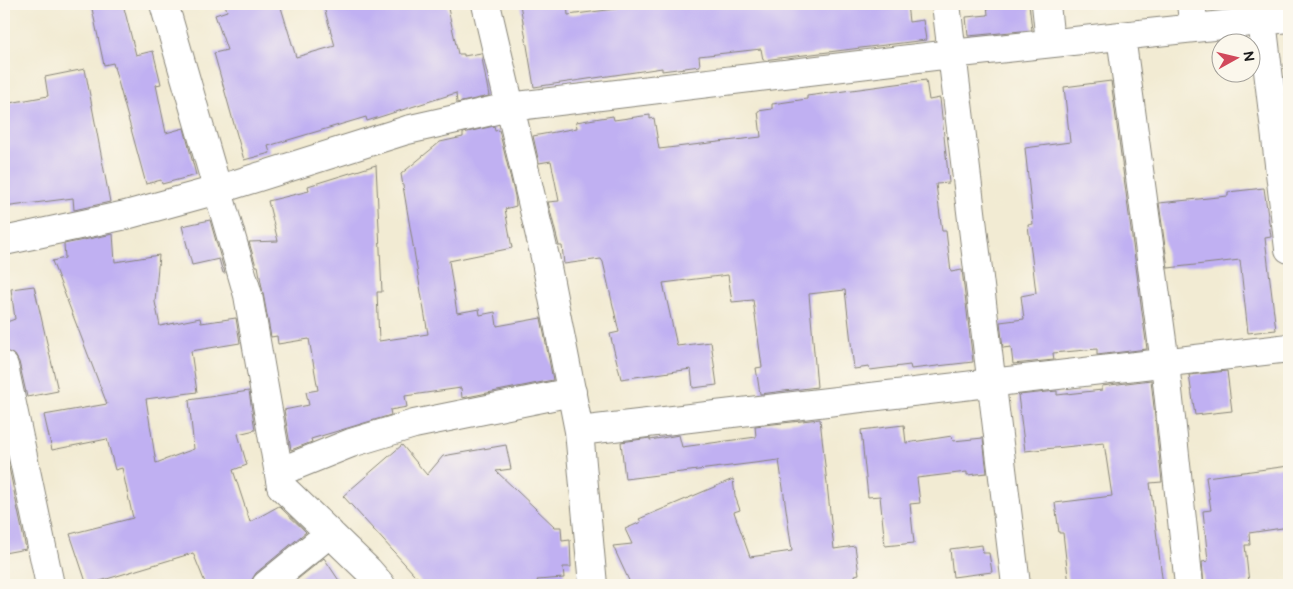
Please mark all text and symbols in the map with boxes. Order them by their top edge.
north arrow [1210,32,1260,82]
text: N [1239,50,1258,63]

